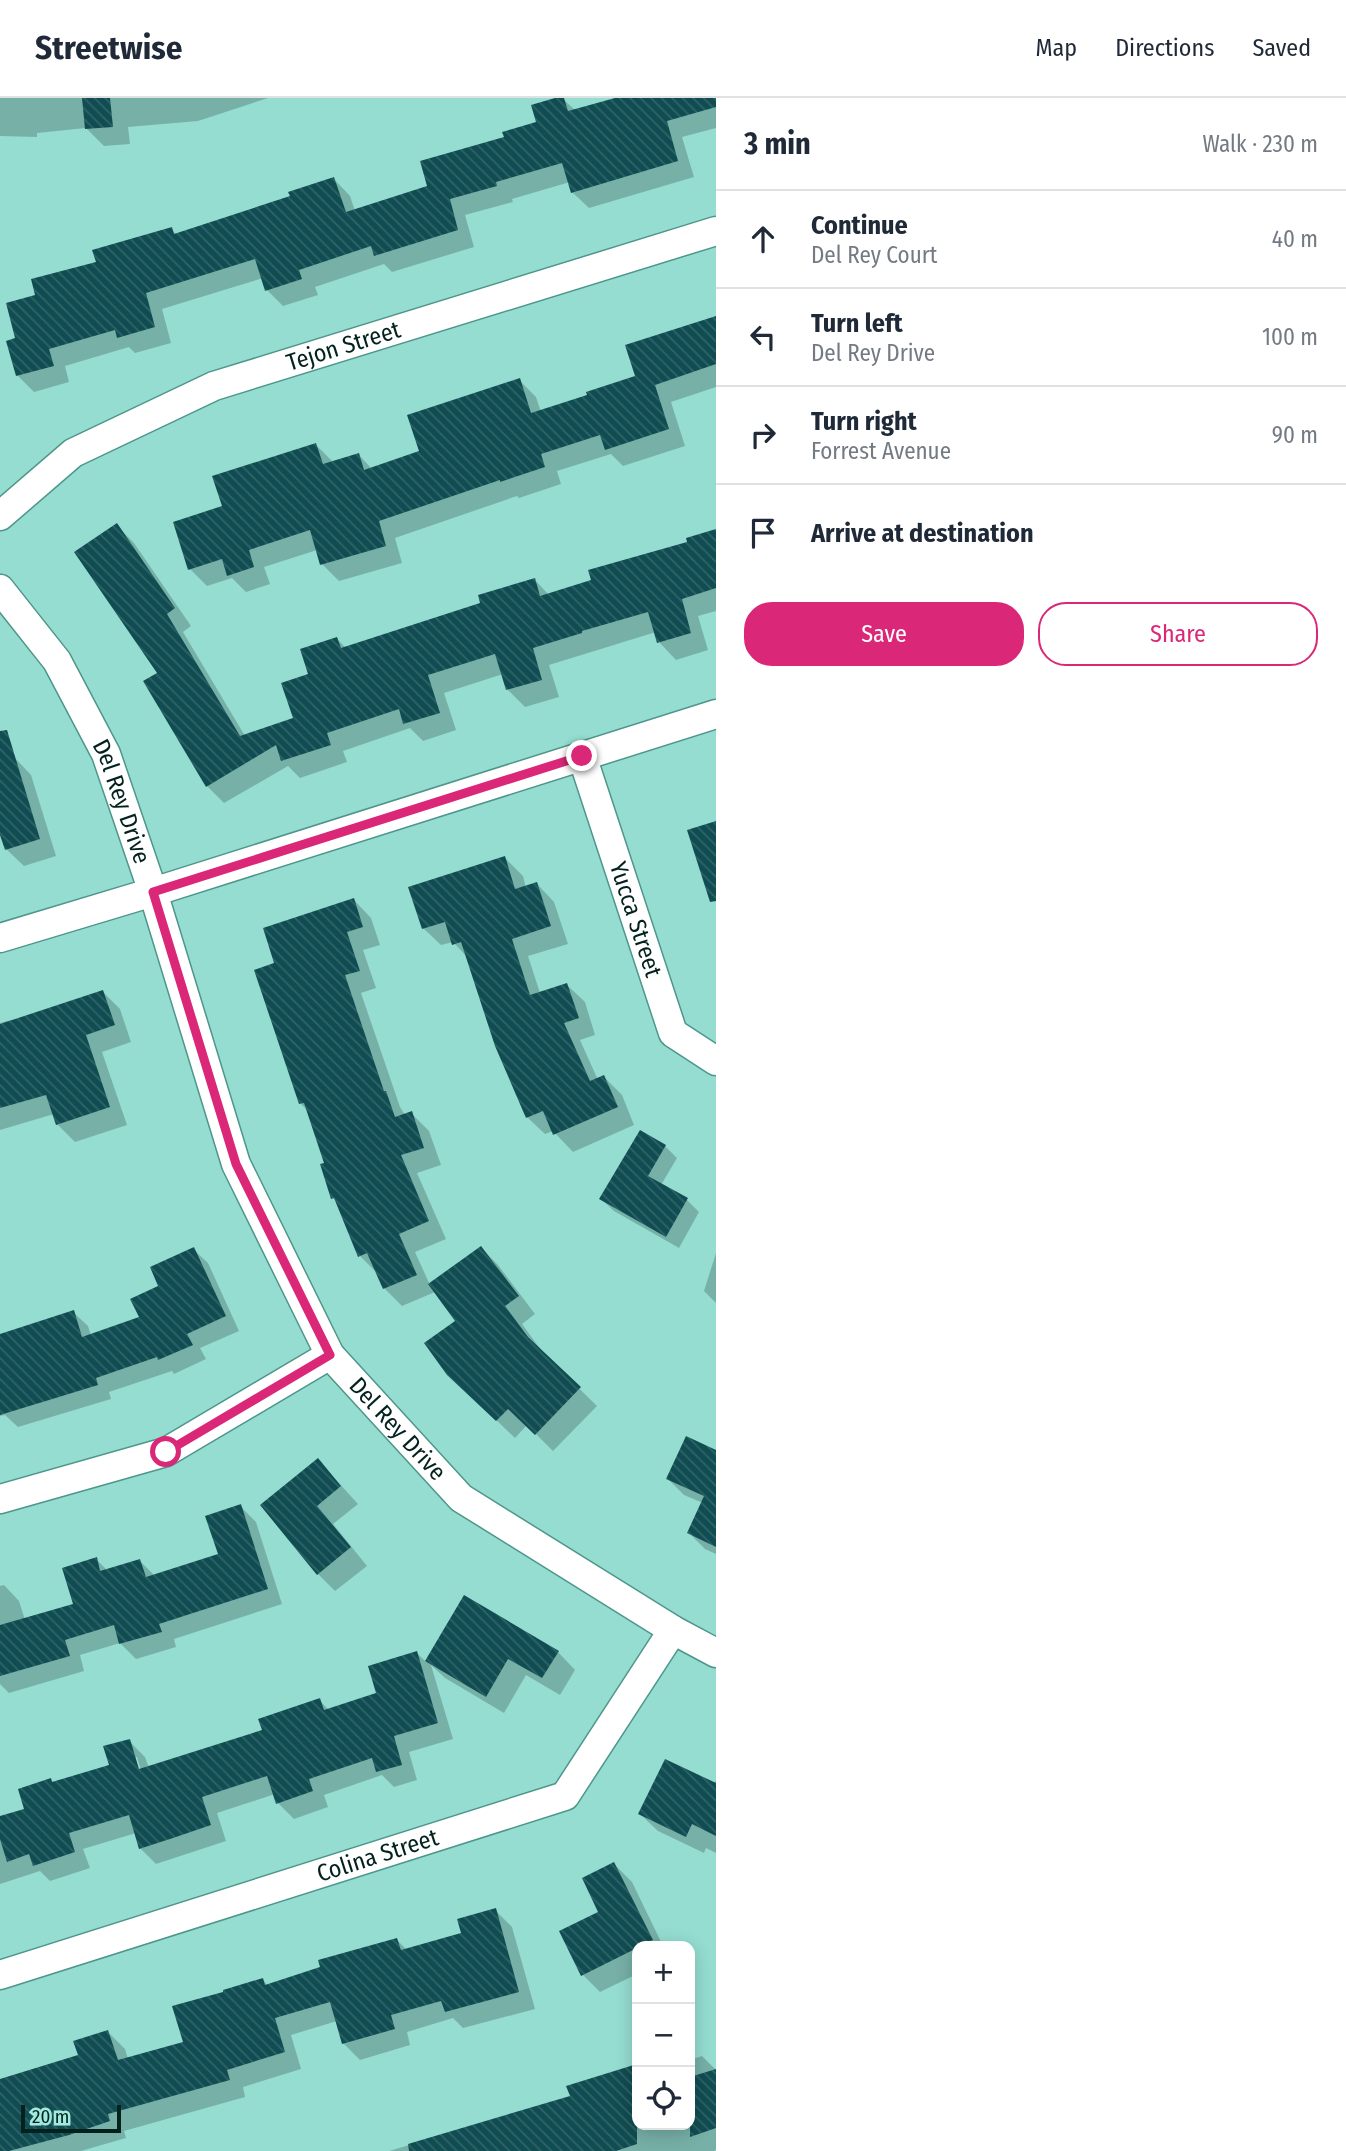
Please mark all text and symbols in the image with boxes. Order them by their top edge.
text: Streetwise [35,28,182,68]
text: Map [1036,34,1077,62]
text: Directions [1115,34,1214,62]
text: Saved [1252,34,1311,62]
text: 3 min [744,126,811,162]
text: Walk · 230 m [1202,130,1318,158]
text: Continue [811,210,908,241]
icon: ahead [744,220,782,258]
text: 40 m [1272,225,1318,253]
text: Del Rey Court [811,241,937,269]
text: Turn left [811,308,903,339]
street label: Tejon Street [283,315,404,377]
icon: left [744,318,782,356]
text: 100 m [1262,323,1318,351]
text: Del Rey Drive [811,339,935,367]
text: Turn right [811,406,917,437]
icon: right [744,416,782,454]
text: 90 m [1272,421,1318,449]
text: Forrest Avenue [811,437,951,465]
icon: arrive [744,514,782,552]
text: Arrive at destination [811,518,1034,549]
button: Save [744,602,1024,666]
button: Share [1038,602,1318,666]
street label: Del Rey Drive [87,734,156,867]
route end [566,740,597,771]
street label: Yucca Street [604,858,668,981]
street label: Del Rey Drive [343,1372,452,1486]
route start [150,1436,181,1467]
street label: Colina Street [313,1823,442,1888]
map controls [632,1941,695,2130]
button: + [632,1941,695,2004]
button: − [632,2004,695,2067]
button: locate [632,2067,695,2130]
scale bar [21,2102,121,2134]
text: 20 m [32,2105,69,2128]

